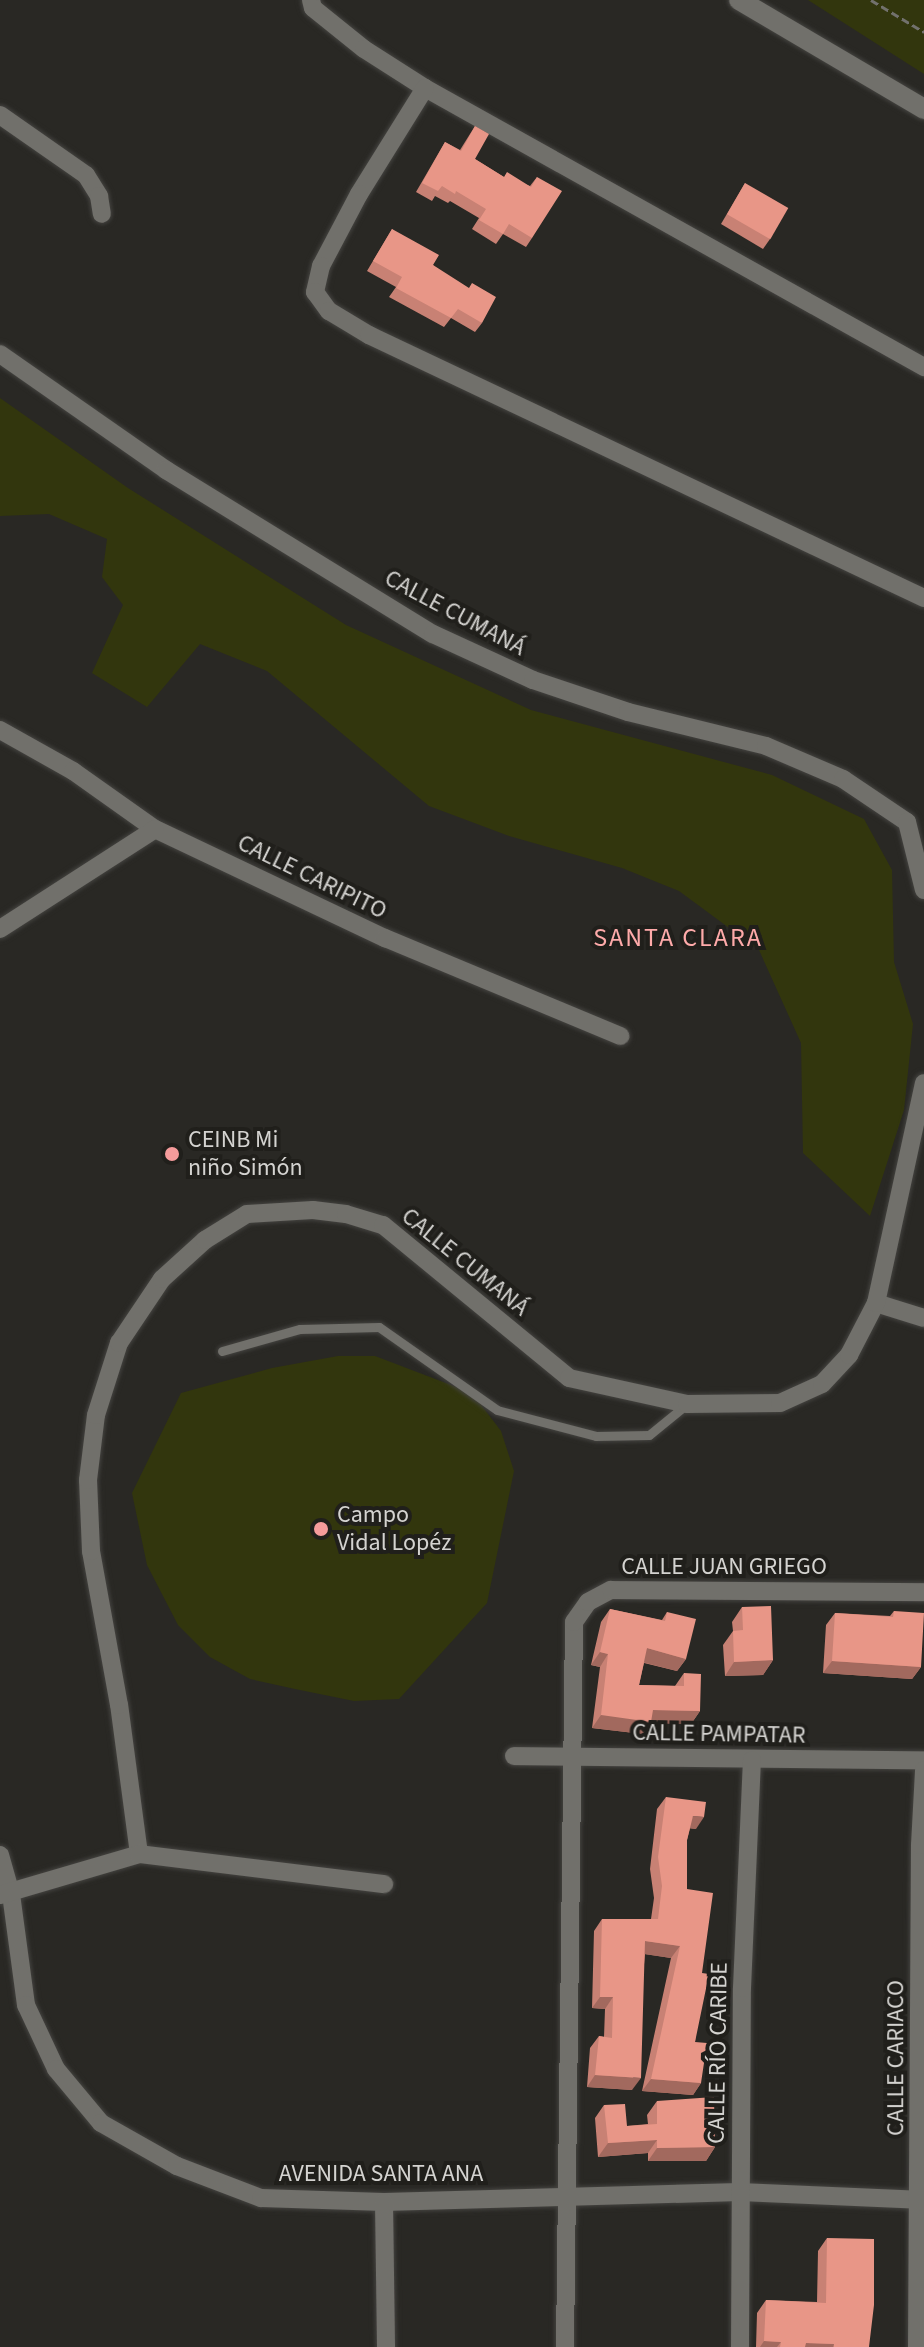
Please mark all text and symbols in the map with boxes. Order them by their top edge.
street label: CALLE CUMANÁ [380,564,530,662]
street label: CALLE CARIPITO [233,828,391,926]
district label: SANTA CLARA [593,922,763,954]
place label: CEINB Mi niño Simón [188,1126,303,1182]
marker: CEINB Mi niño Simón [163,1145,181,1163]
street label: CALLE CUMANÁ [396,1202,534,1322]
place label: Campo Vidal Lopéz [337,1501,451,1557]
marker: Campo Vidal Lopéz [312,1520,330,1538]
street label: CALLE JUAN GRIEGO [621,1553,827,1581]
street label: CALLE PAMPATAR [632,1718,806,1750]
street label: CALLE RÍO CARIBE [702,1962,734,2144]
street label: CALLE CARIACO [882,1980,910,2136]
street label: AVENIDA SANTA ANA [279,2160,483,2188]

